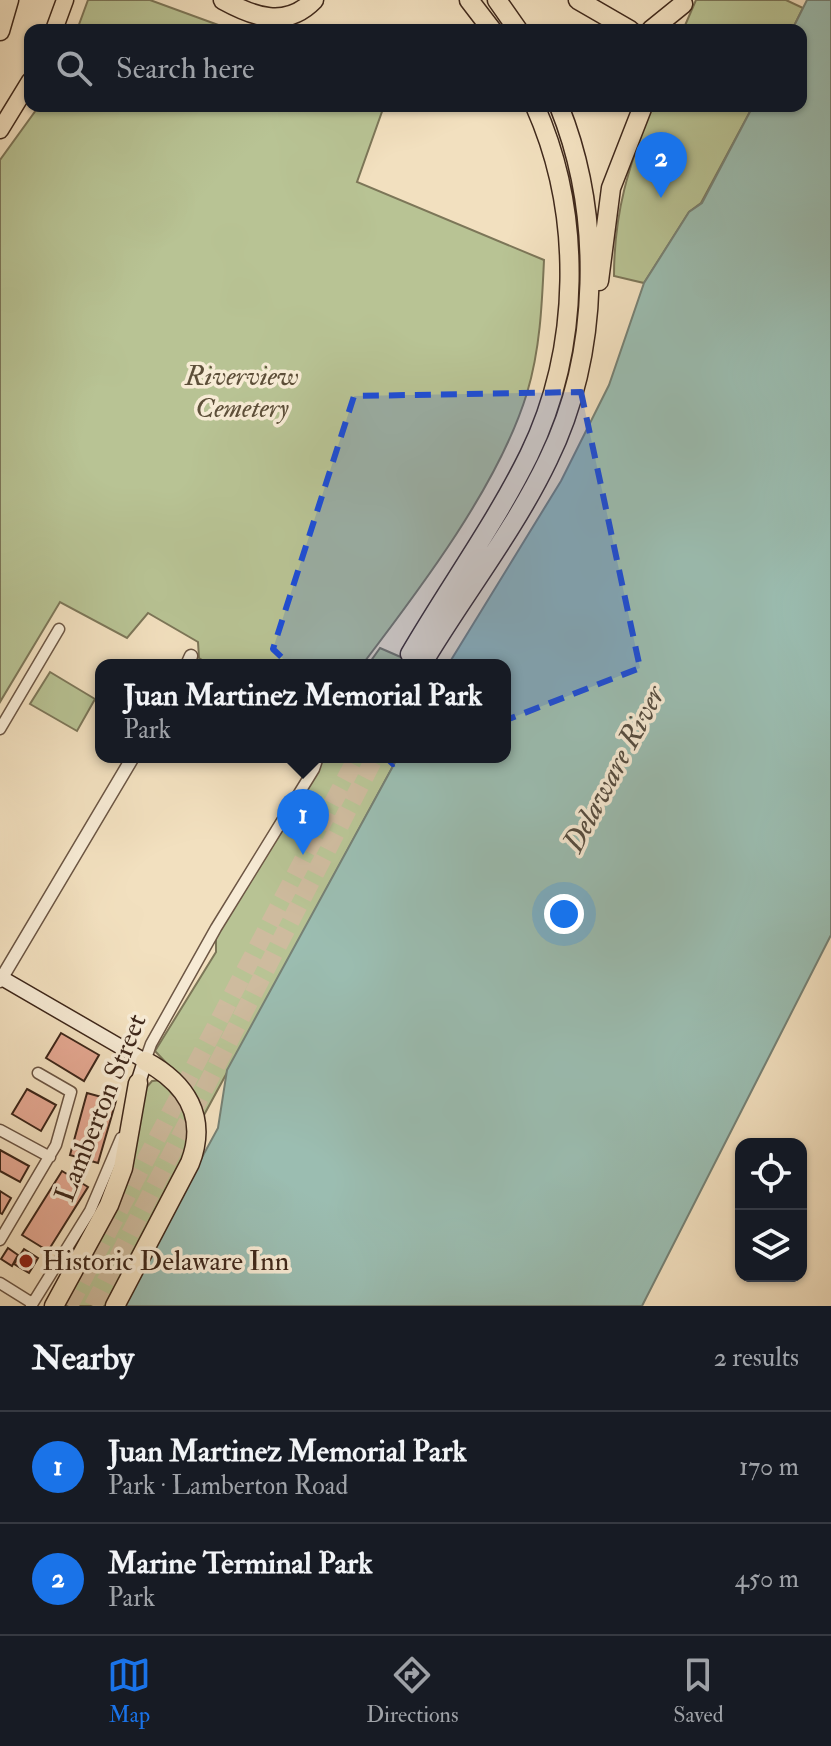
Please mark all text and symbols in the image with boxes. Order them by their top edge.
search box [24,24,807,112]
icon: search [52,46,96,90]
text: Search here [116,50,255,87]
pin: 2 [635,132,687,198]
park label: Riverview Cemetery [184,359,299,426]
popup [95,659,511,763]
text: Juan Martinez Memorial Park [124,677,482,714]
water label: Delaware River [554,678,674,859]
text: Park [124,714,171,746]
pin: 1 [277,789,329,855]
your location [544,894,584,934]
street label: Lamberton Street [47,1009,155,1207]
map controls [735,1138,807,1282]
button: locate [735,1138,807,1210]
button: layers [735,1210,807,1282]
place label: Historic Delaware Inn [42,1244,289,1279]
marker: Historic Delaware Inn [17,1252,35,1270]
text: Nearby [32,1337,134,1380]
text: 2 results [714,1342,799,1374]
text: Juan Martinez Memorial Park [108,1433,467,1470]
text: 1 [53,1451,63,1483]
text: 170 m [739,1451,799,1483]
text: Park · Lamberton Road [108,1470,348,1502]
text: Marine Terminal Park [108,1545,373,1582]
text: 2 [51,1563,65,1595]
text: 450 m [735,1563,799,1595]
text: Park [108,1582,155,1614]
tab: Map [107,1653,151,1729]
tab: Directions [366,1653,459,1729]
tab: Saved [673,1653,724,1729]

